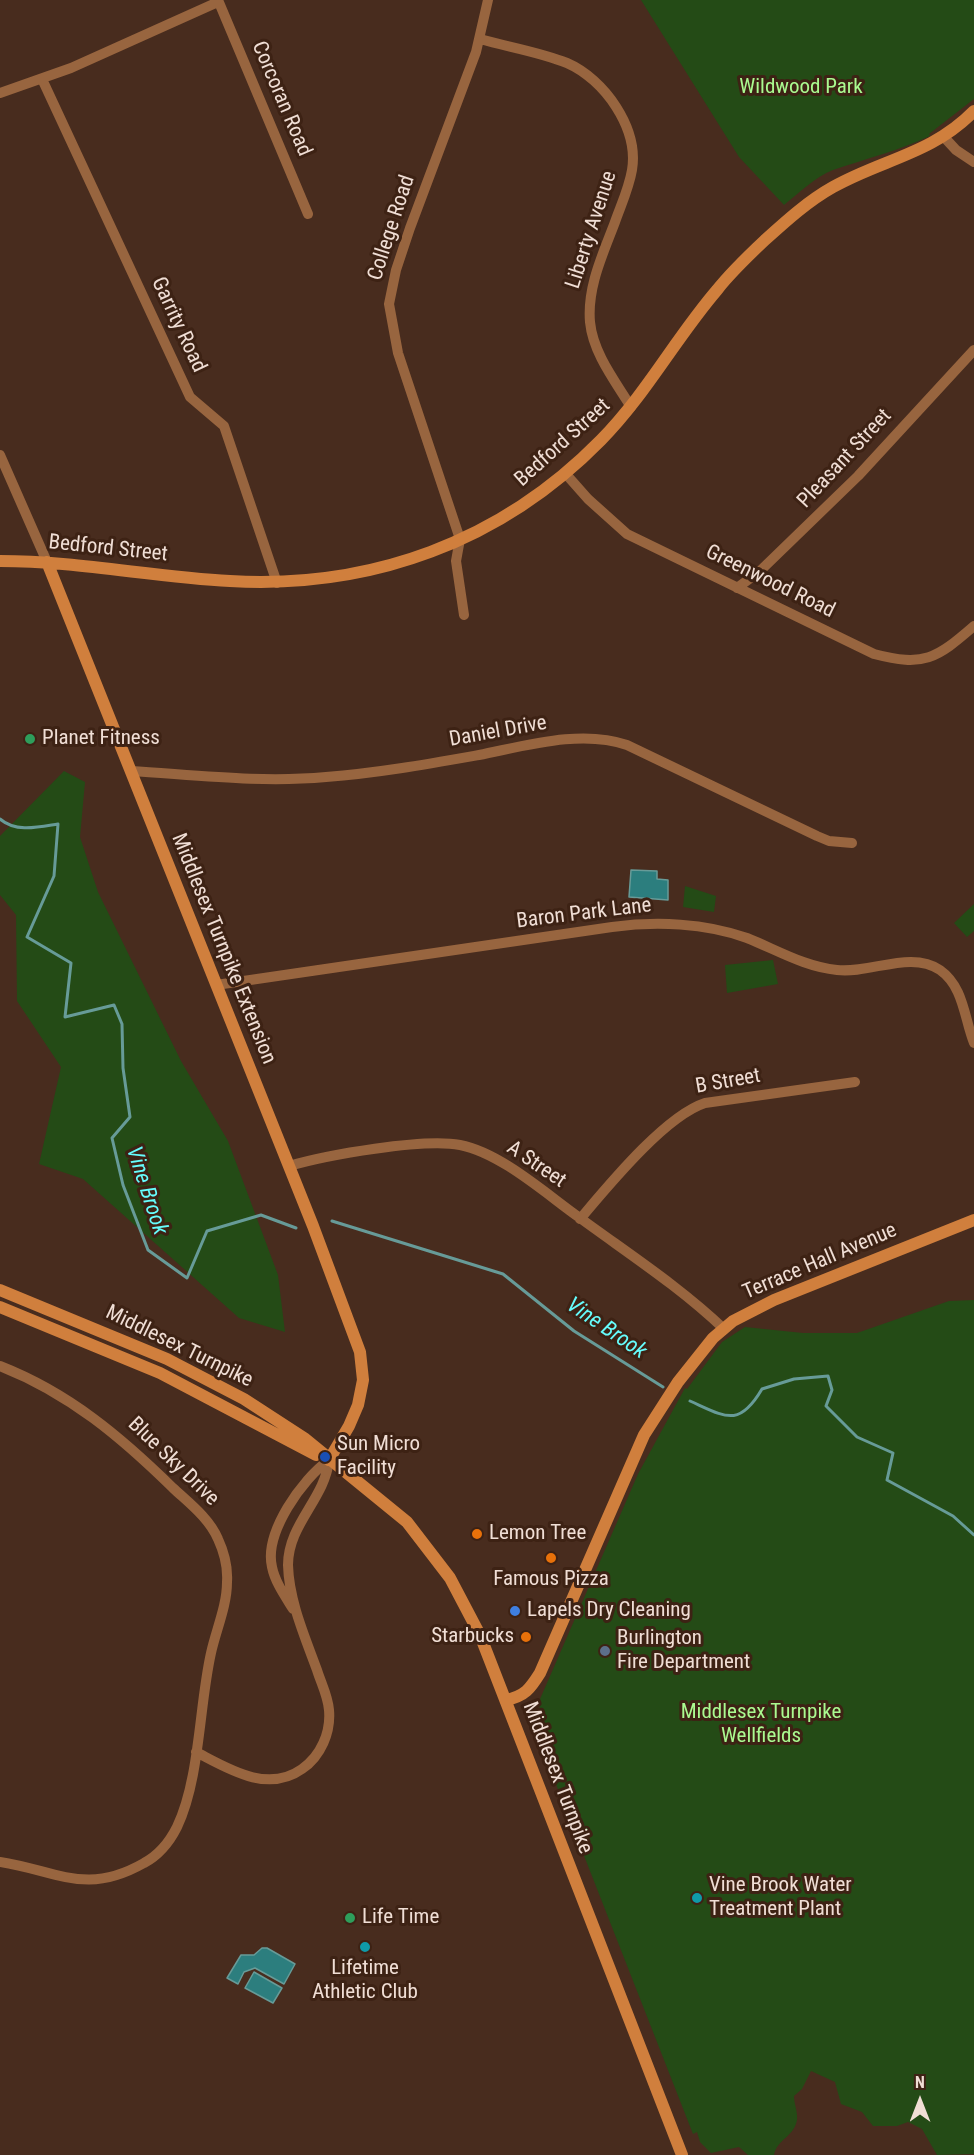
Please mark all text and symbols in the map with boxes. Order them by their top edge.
street label: Corcoran Road [246,38,316,160]
park label: Wildwood Park [739,75,863,101]
street label: Liberty Avenue [561,168,623,292]
street label: College Road [363,172,421,284]
street label: Garrity Road [145,273,211,377]
street label: Bedford Street [510,394,616,492]
street label: Pleasant Street [793,404,897,514]
street label: Bedford Street [47,530,169,568]
street label: Greenwood Road [701,540,839,624]
street label: Daniel Drive [447,711,549,753]
place label: Planet Fitness [42,726,160,752]
marker: Planet Fitness [23,732,37,746]
street label: Middlesex Turnpike Extension [165,830,281,1068]
street label: Baron Park Lane [515,893,653,935]
street label: B Street [694,1064,762,1100]
street label: A Street [502,1136,570,1194]
water label: Vine Brook [119,1144,173,1238]
street label: Terrace Hall Avenue [739,1218,901,1306]
water label: Vine Brook [561,1293,651,1365]
street label: Middlesex Turnpike [101,1300,257,1394]
street label: Blue Sky Drive [122,1412,224,1512]
place label: Sun Micro Facility [337,1432,420,1482]
marker: Sun Micro Facility [318,1450,332,1464]
place label: Lemon Tree [489,1521,586,1547]
marker: Lemon Tree [470,1527,484,1541]
marker: Famous Pizza [544,1551,558,1565]
place label: Famous Pizza [493,1567,609,1593]
place label: Lapels Dry Cleaning [527,1598,691,1624]
marker: Lapels Dry Cleaning [508,1604,522,1618]
place label: Starbucks [431,1624,514,1650]
place label: Burlington Fire Department [617,1626,750,1676]
marker: Starbucks [519,1630,533,1644]
marker: Burlington Fire Department [598,1644,612,1658]
street label: Middlesex Turnpike [516,1699,598,1857]
park label: Middlesex Turnpike Wellfields [681,1700,841,1750]
place label: Vine Brook Water Treatment Plant [709,1873,852,1923]
marker: Vine Brook Water Treatment Plant [690,1891,704,1905]
place label: Life Time [362,1905,439,1931]
marker: Life Time [343,1911,357,1925]
marker: Lifetime Athletic Club [358,1940,372,1954]
place label: Lifetime Athletic Club [312,1956,418,2006]
north arrow [890,2071,950,2131]
text: N [915,2073,925,2092]

